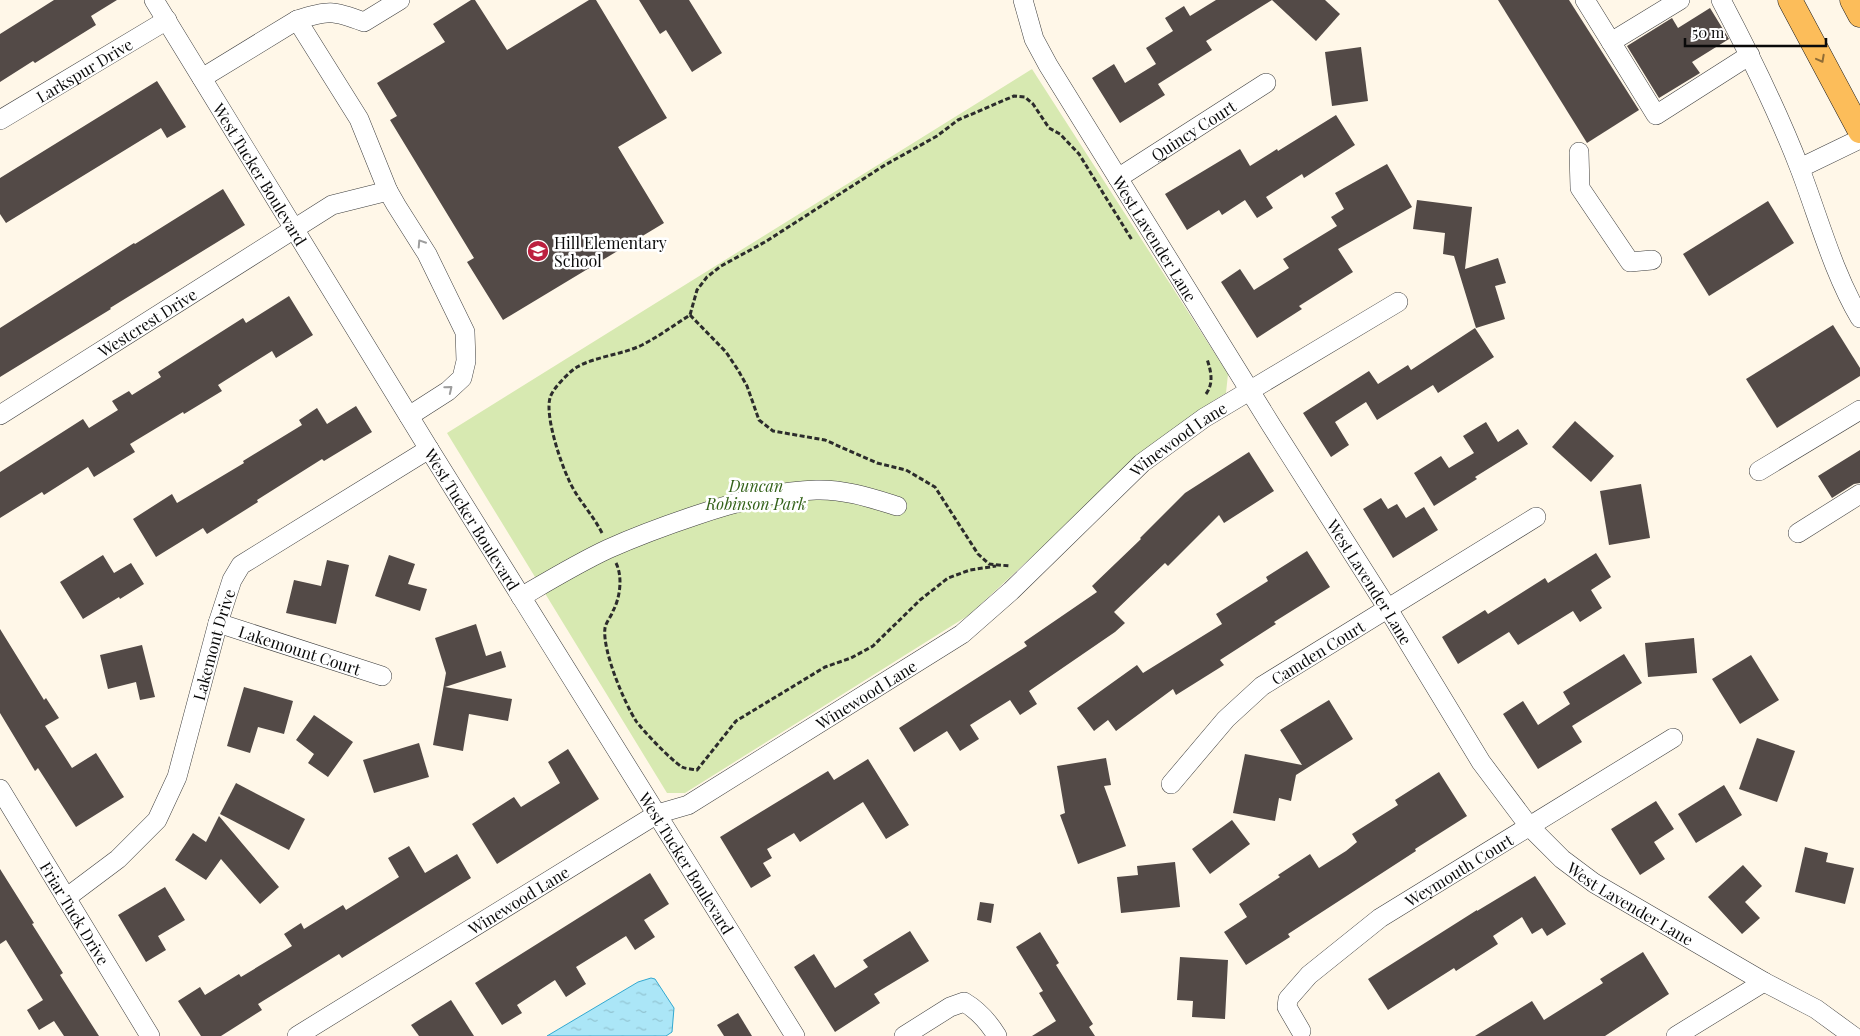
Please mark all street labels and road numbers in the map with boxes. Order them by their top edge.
street label: Larkspur Drive [32,33,136,107]
street label: Quincy Court [1147,95,1240,165]
street label: West Tucker Boulevard [208,98,312,249]
street label: West Lavender Lane [1108,171,1202,305]
street label: Westcrest Drive [93,283,200,362]
street label: Winewood Lane [1124,397,1230,481]
street label: West Tucker Boulevard [420,443,525,594]
street label: West Lavender Lane [1323,514,1417,648]
street label: Lakemont Drive [187,586,239,702]
street label: Camden Court [1267,615,1368,689]
street label: Lakemount Court [236,620,364,679]
street label: Winewood Lane [811,655,920,734]
street label: West Tucker Boulevard [634,787,739,937]
street label: Weymouth Court [1400,829,1517,911]
street label: West Lavender Lane [1563,856,1698,949]
street label: Friar Tuck Drive [36,857,115,968]
street label: Winewood Lane [463,861,573,939]

